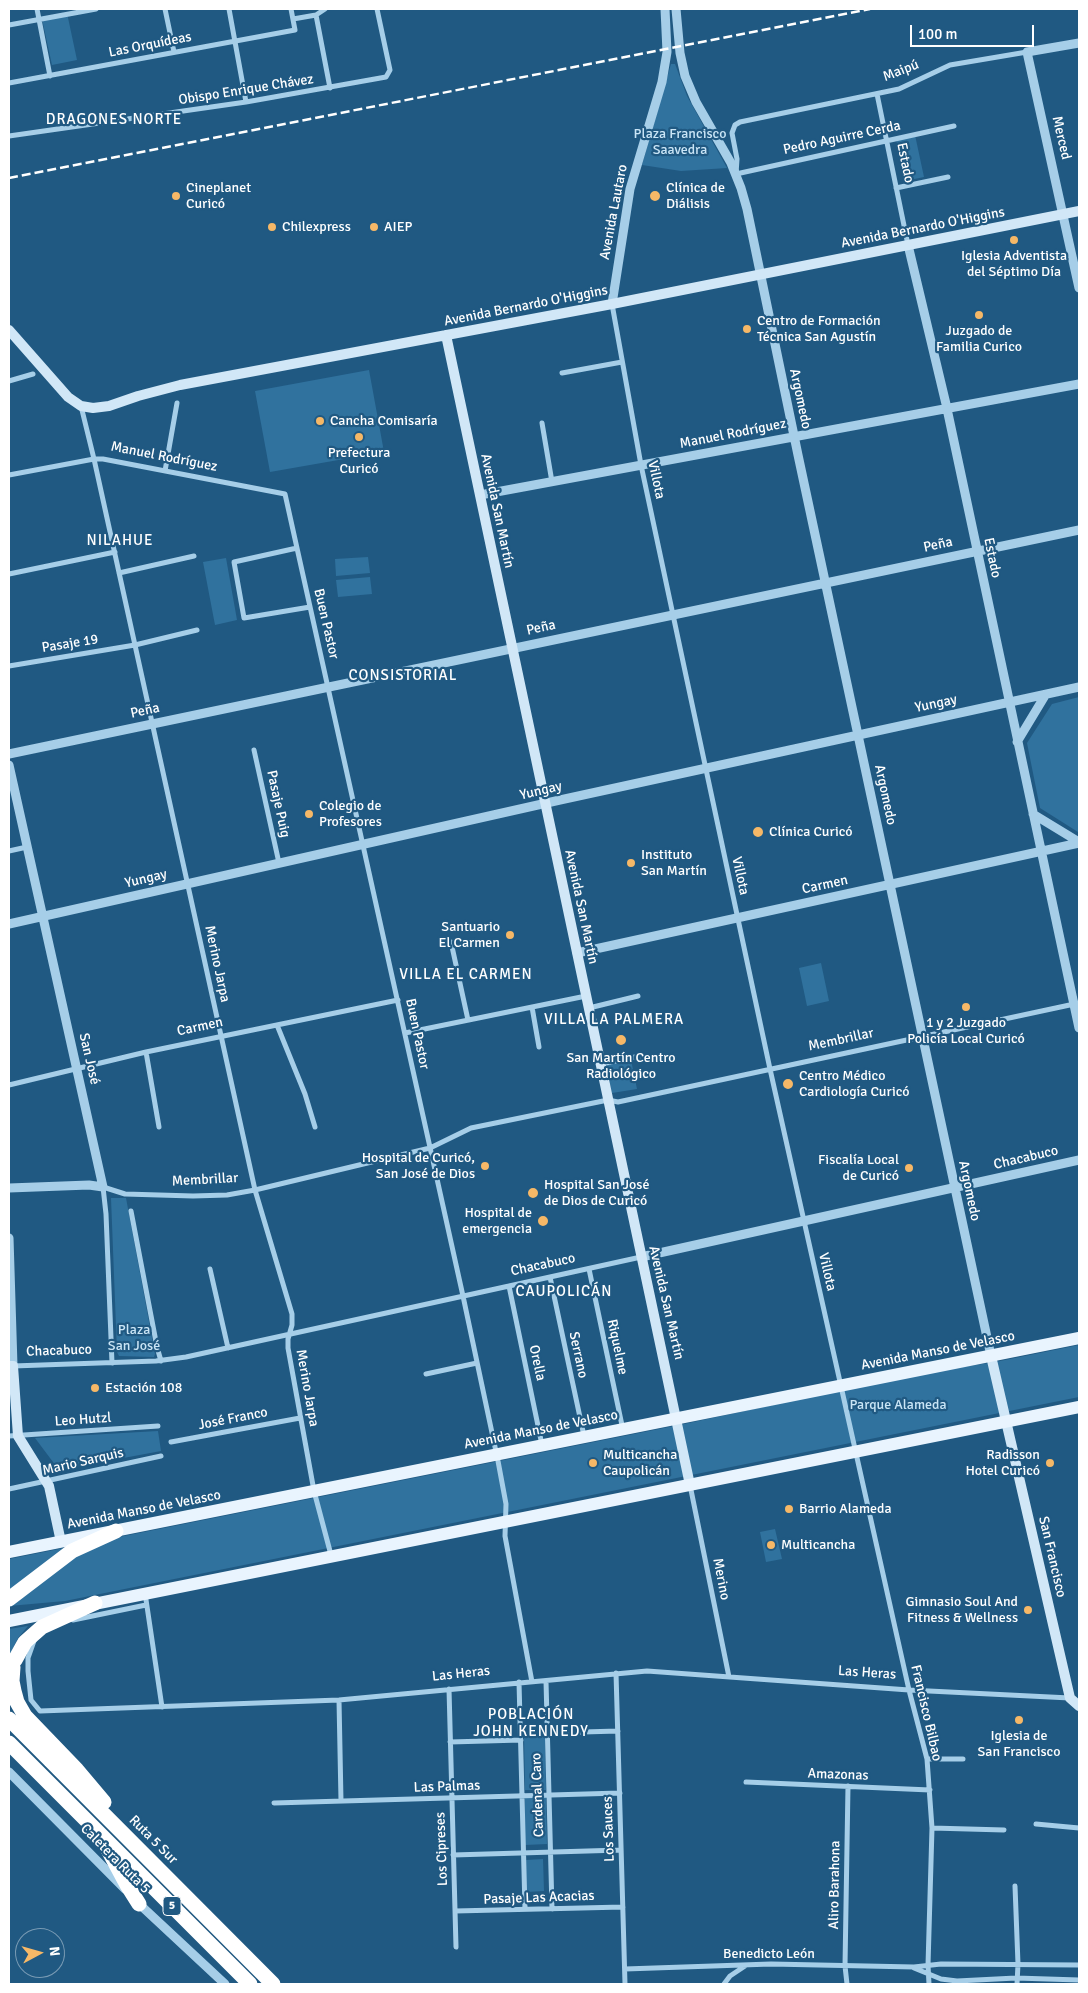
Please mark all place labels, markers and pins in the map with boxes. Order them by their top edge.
place label: Cineplanet Curicó [186,180,251,212]
place label: Clínica de Diálisis [666,180,725,212]
marker: Clínica de Diálisis [648,189,662,203]
marker: Cineplanet Curicó [170,190,182,202]
place label: Chilexpress [282,219,351,235]
place label: AIEP [384,219,413,235]
marker: Chilexpress [266,221,278,233]
marker: AIEP [368,221,380,233]
marker: Iglesia Adventista del Séptimo Día [1008,234,1020,246]
place label: Iglesia Adventista del Séptimo Día [961,248,1067,280]
marker: Juzgado de Familia Curico [973,309,985,321]
place label: Centro de Formación Técnica San Agustín [757,313,881,346]
marker: Centro de Formación Técnica San Agustín [741,323,753,335]
place label: Juzgado de Familia Curico [936,323,1022,356]
place label: Cancha Comisaría [330,413,438,429]
marker: Cancha Comisaría [314,415,326,427]
marker: Prefectura Curicó [353,431,365,443]
place label: Prefectura Curicó [328,445,390,478]
place label: Colegio de Profesores [319,798,382,830]
marker: Colegio de Profesores [303,808,315,820]
place label: Clínica Curicó [769,824,853,840]
marker: Clínica Curicó [751,825,765,839]
place label: Instituto San Martín [641,847,707,880]
marker: Instituto San Martín [625,857,637,869]
place label: Santuario El Carmen [438,919,500,952]
marker: Santuario El Carmen [504,929,516,941]
marker: 1 y 2 Juzgado Policía Local Curicó [960,1001,972,1013]
place label: 1 y 2 Juzgado Policía Local Curicó [907,1015,1025,1048]
marker: San Martín Centro Radiológico [614,1033,628,1047]
place label: San Martín Centro Radiológico [566,1050,676,1082]
place label: Centro Médico Cardiología Curicó [799,1068,910,1100]
marker: Centro Médico Cardiología Curicó [781,1077,795,1091]
place label: Hospital de Curicó, San José de Dios [362,1150,475,1182]
place label: Fiscalía Local de Curicó [818,1152,899,1184]
marker: Hospital de Curicó, San José de Dios [479,1160,491,1172]
marker: Fiscalía Local de Curicó [903,1162,915,1174]
place label: Hospital San José de Dios de Curicó [544,1177,649,1210]
marker: Hospital San José de Dios de Curicó [526,1186,540,1200]
place label: Hospital de emergencia [462,1205,532,1238]
marker: Hospital de emergencia [536,1214,550,1228]
place label: Estación 108 [105,1380,182,1396]
marker: Estación 108 [89,1382,101,1394]
place label: Multicancha Caupolicán [603,1447,677,1480]
place label: Radisson Hotel Curicó [965,1447,1040,1480]
marker: Multicancha Caupolicán [587,1457,599,1469]
marker: Radisson Hotel Curicó [1044,1457,1056,1469]
place label: Barrio Alameda [799,1501,892,1517]
marker: Barrio Alameda [783,1503,795,1515]
place label: Multicancha [781,1537,855,1553]
marker: Multicancha [765,1539,777,1551]
place label: Gimnasio Soul And Fitness & Wellness [905,1594,1018,1626]
marker: Gimnasio Soul And Fitness & Wellness [1022,1604,1034,1616]
marker: Iglesia de San Francisco [1013,1714,1025,1726]
place label: Iglesia de San Francisco [978,1728,1060,1760]

